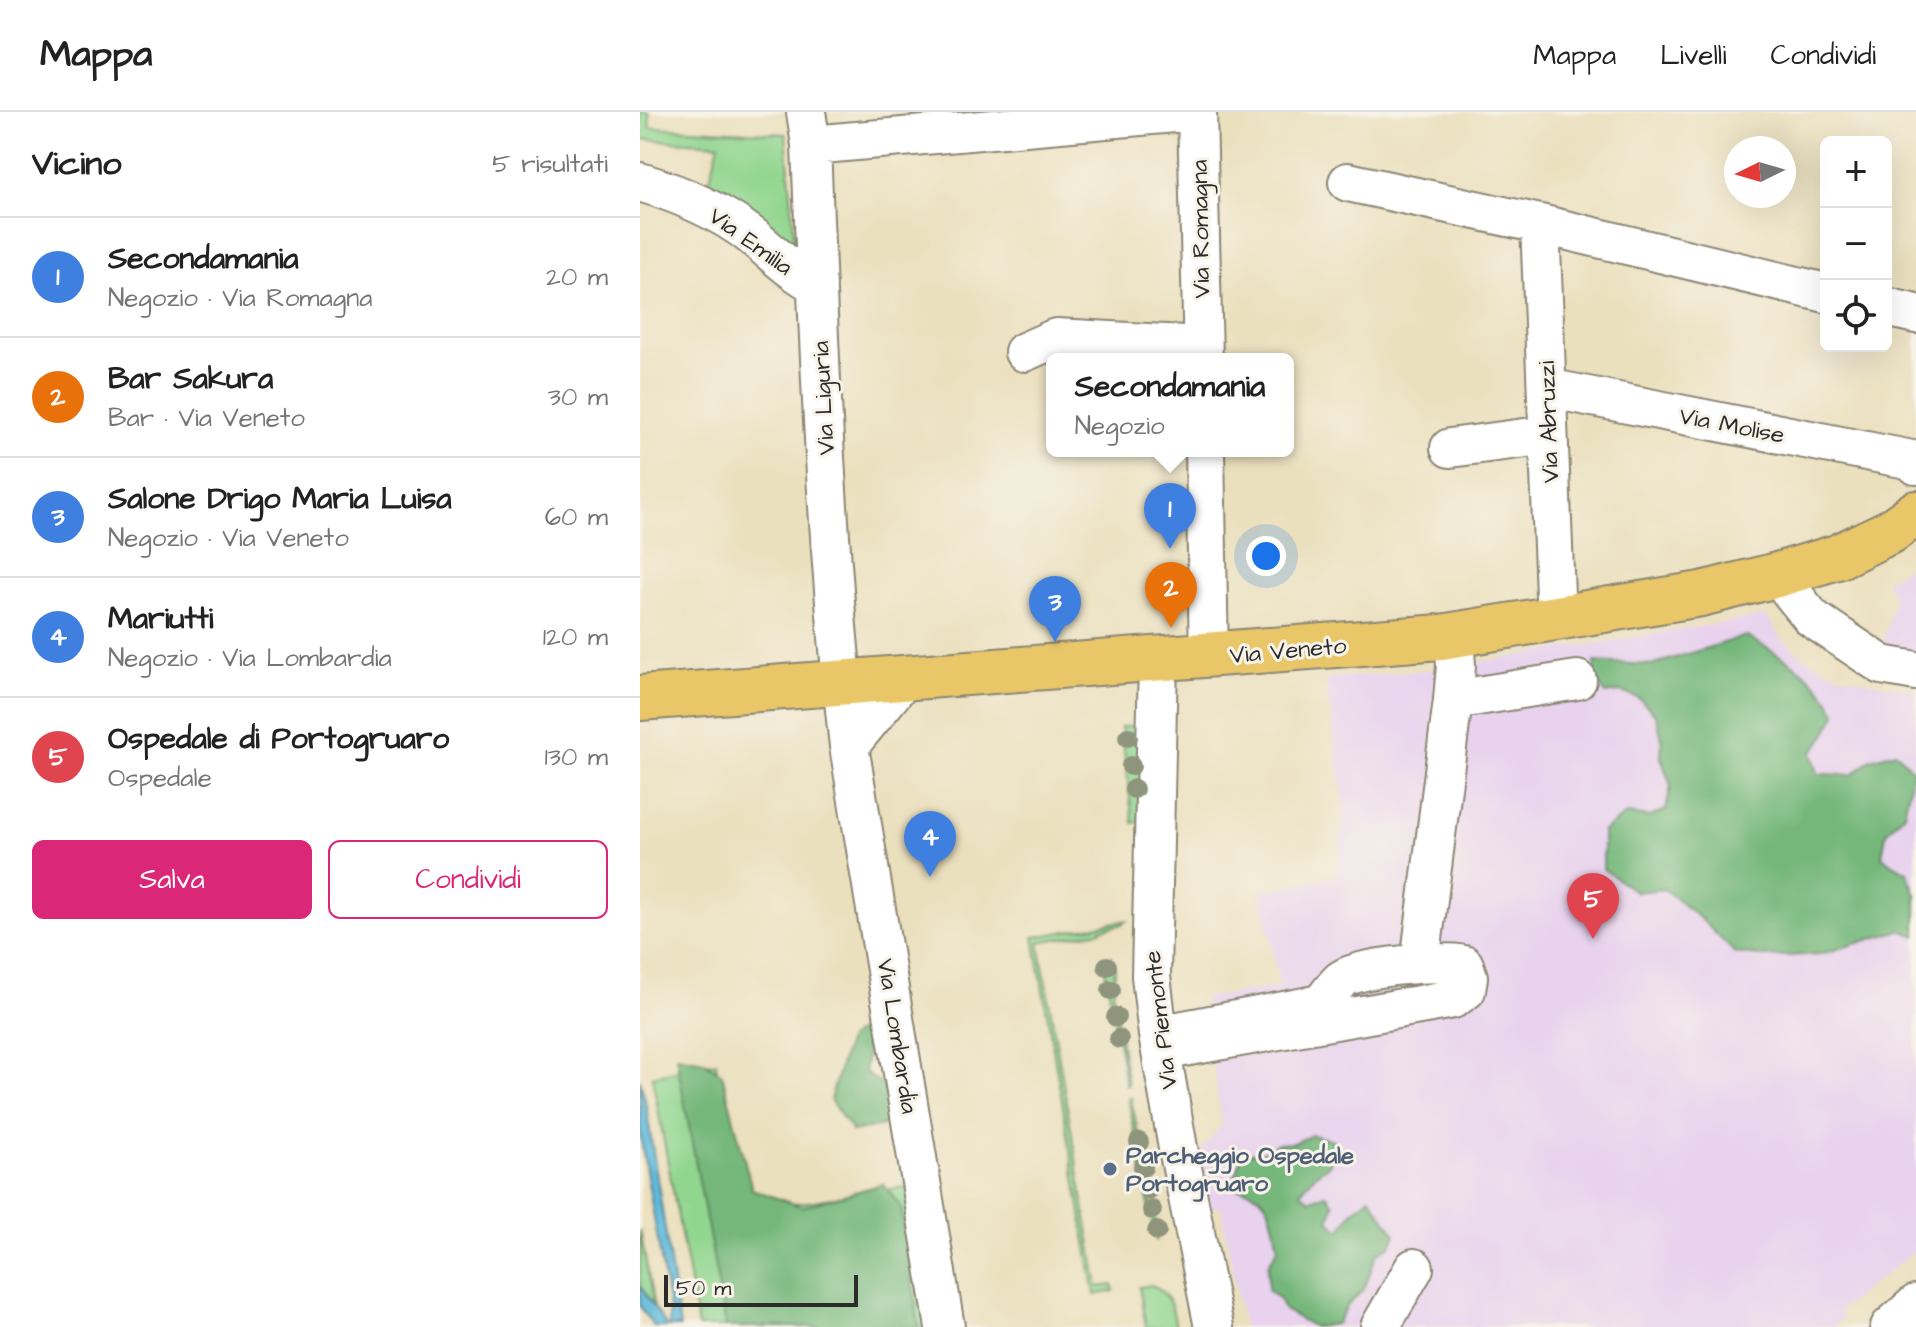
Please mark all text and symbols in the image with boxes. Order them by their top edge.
text: Mappa [40,29,152,81]
text: Mappa [1533,36,1616,75]
text: Livelli [1660,36,1726,75]
text: Condividi [1770,36,1876,75]
north arrow [1724,136,1796,208]
map controls [1820,136,1892,352]
button: + [1820,136,1892,208]
text: Vicino [32,140,121,188]
text: 5 risultati [492,146,608,182]
street label: Via Romagna [1183,159,1220,299]
street label: Via Emilia [701,200,799,284]
button: − [1820,208,1892,280]
text: Secondamania [108,238,298,280]
text: 1 [56,259,60,295]
text: 20 m [546,259,608,295]
text: Negozio · Via Romagna [108,280,372,316]
button: locate [1820,280,1892,352]
street label: Via Liguria [804,340,845,456]
popup [1046,353,1294,457]
text: Bar Sakura [108,358,273,400]
street label: Via Abruzzi [1530,360,1568,484]
text: Secondamania [1075,366,1265,408]
text: 2 [51,379,65,415]
text: 30 m [548,379,608,415]
street label: Via Molise [1676,399,1787,453]
text: Bar · Via Veneto [108,400,305,436]
text: Negozio [1075,408,1165,444]
text: Salone Drigo Maria Luisa [108,478,452,520]
pin: 1 [1144,483,1196,549]
text: 3 [51,499,65,535]
text: 60 m [545,499,608,535]
text: Negozio · Via Veneto [108,520,349,556]
your location [1246,536,1286,576]
pin: 2 [1145,562,1197,628]
pin: 3 [1029,576,1081,642]
text: Mariutti [108,598,213,640]
text: 4 [49,619,67,655]
text: 120 m [543,619,608,655]
street label: Via Veneto [1228,629,1348,673]
text: Negozio · Via Lombardia [108,640,392,676]
text: Ospedale di Portogruaro [108,718,449,760]
text: 5 [49,739,67,775]
text: 130 m [544,739,608,775]
text: Ospedale [108,760,212,796]
pin: 4 [904,811,956,877]
button: Salva [32,840,312,919]
button: Condividi [328,840,608,919]
pin: 5 [1567,873,1619,939]
street label: Via Piemonte [1136,949,1186,1091]
street label: Via Lombardia [868,956,926,1116]
place label: Parcheggio Ospedale Portogruaro [1126,1139,1354,1202]
marker: Parcheggio Ospedale Portogruaro [1101,1160,1119,1178]
scale bar [664,1271,858,1307]
text: 50 m [676,1273,731,1304]

